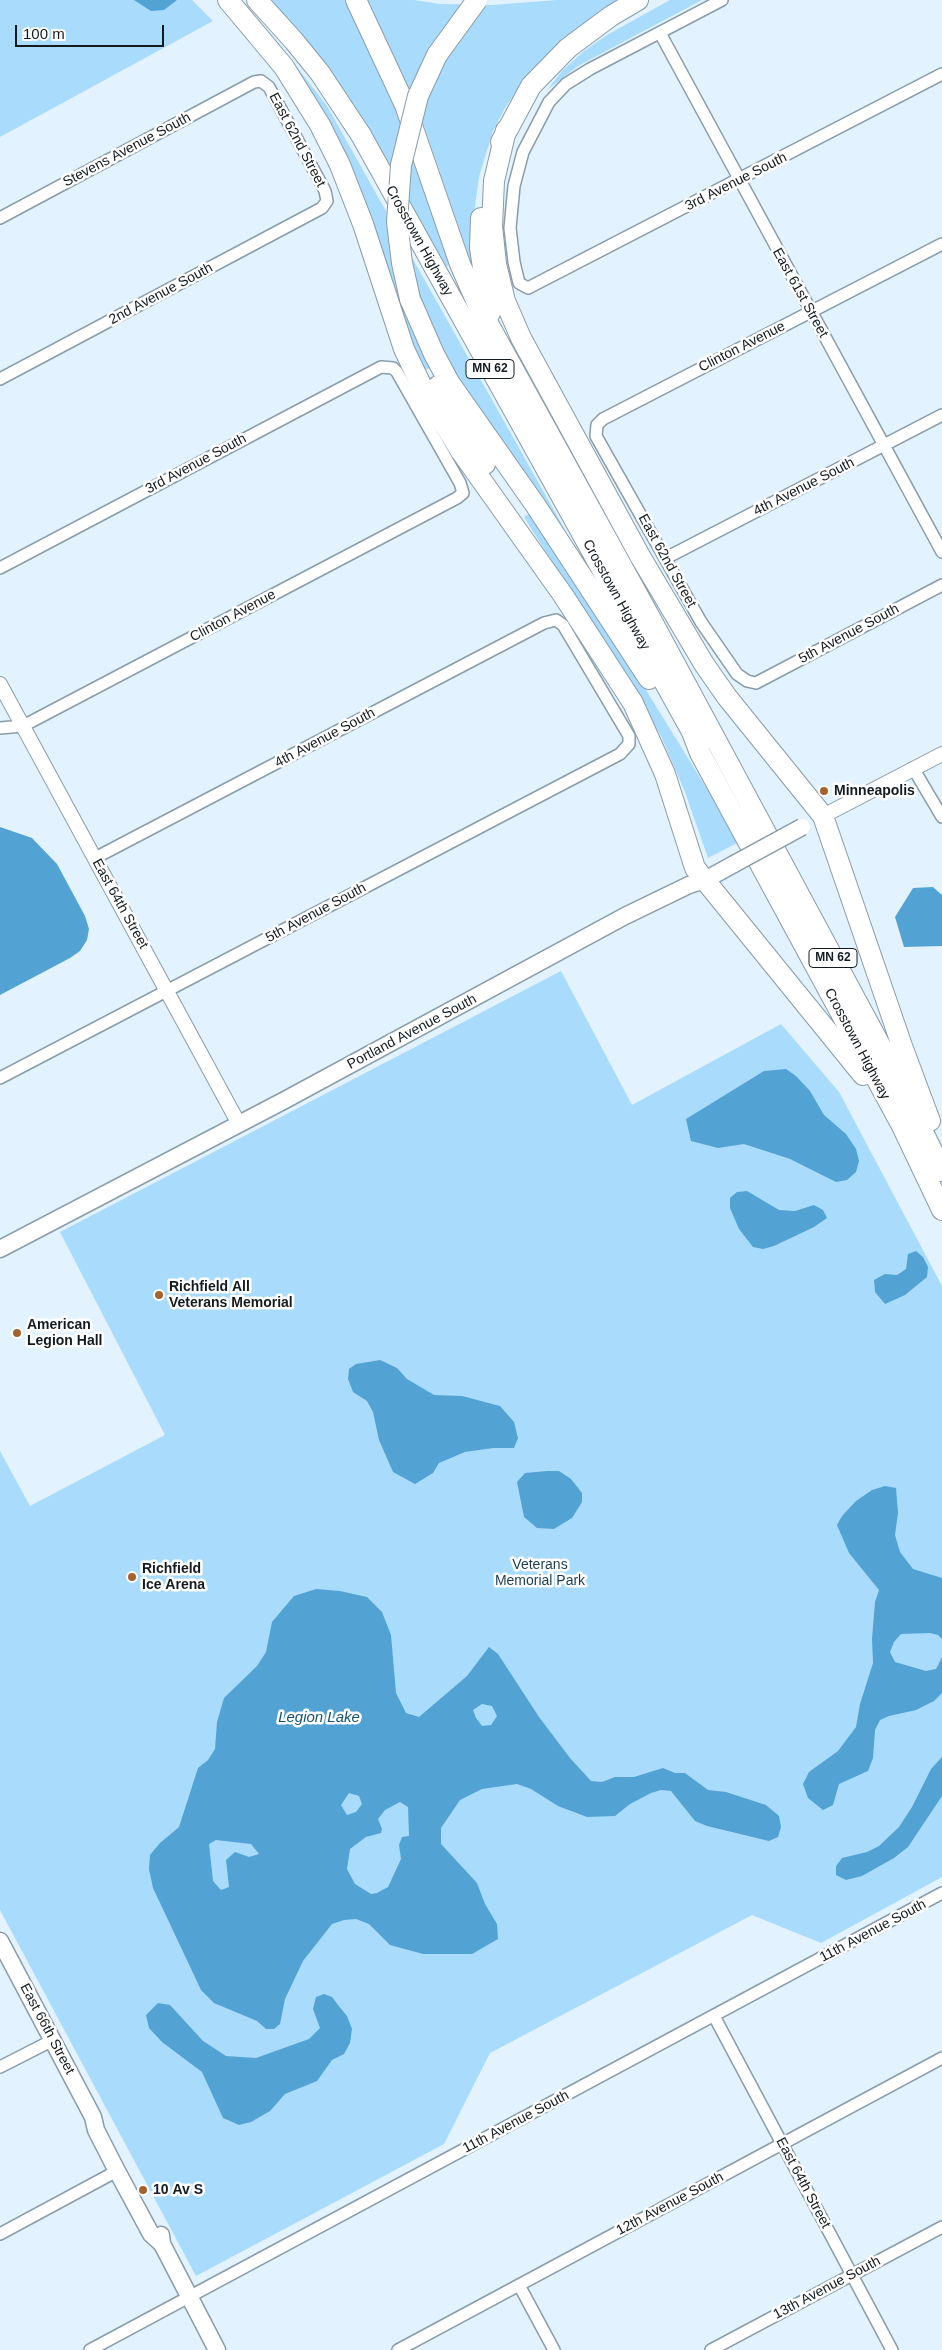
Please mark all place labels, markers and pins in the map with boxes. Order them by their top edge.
place label: Minneapolis [834,783,915,799]
marker: Minneapolis [818,785,830,797]
place label: Richfield All Veterans Memorial [169,1279,293,1311]
marker: Richfield All Veterans Memorial [153,1289,165,1301]
place label: American Legion Hall [27,1317,102,1350]
marker: American Legion Hall [11,1327,23,1339]
place label: Richfield Ice Arena [142,1561,205,1594]
marker: Richfield Ice Arena [126,1571,138,1583]
place label: 10 Av S [153,2182,203,2198]
marker: 10 Av S [137,2184,149,2196]

